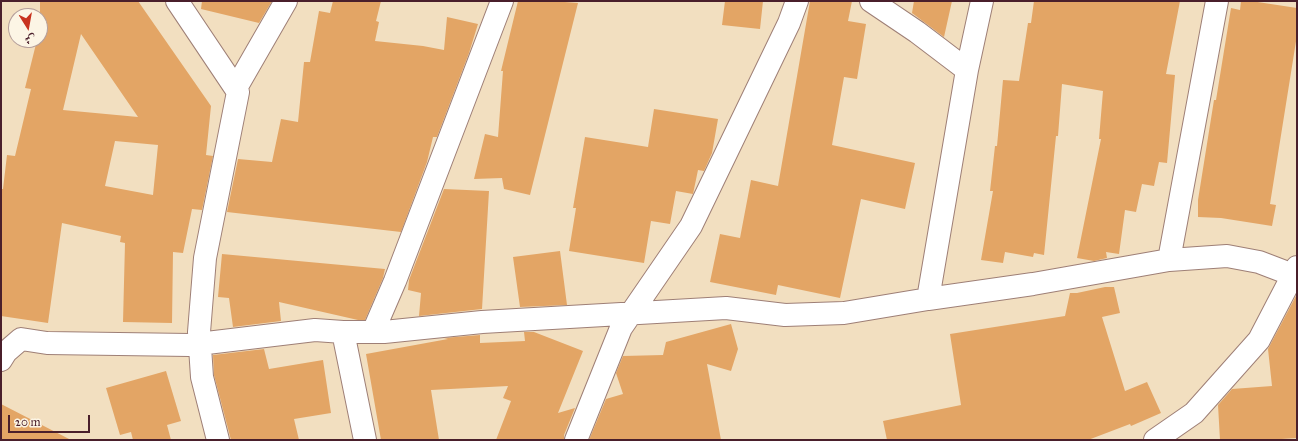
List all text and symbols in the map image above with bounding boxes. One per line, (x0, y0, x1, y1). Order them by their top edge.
north arrow (8, 8, 48, 48)
text: ش (24, 32, 37, 47)
scale bar (10, 407, 92, 433)
text: 20 m (15, 415, 41, 429)

